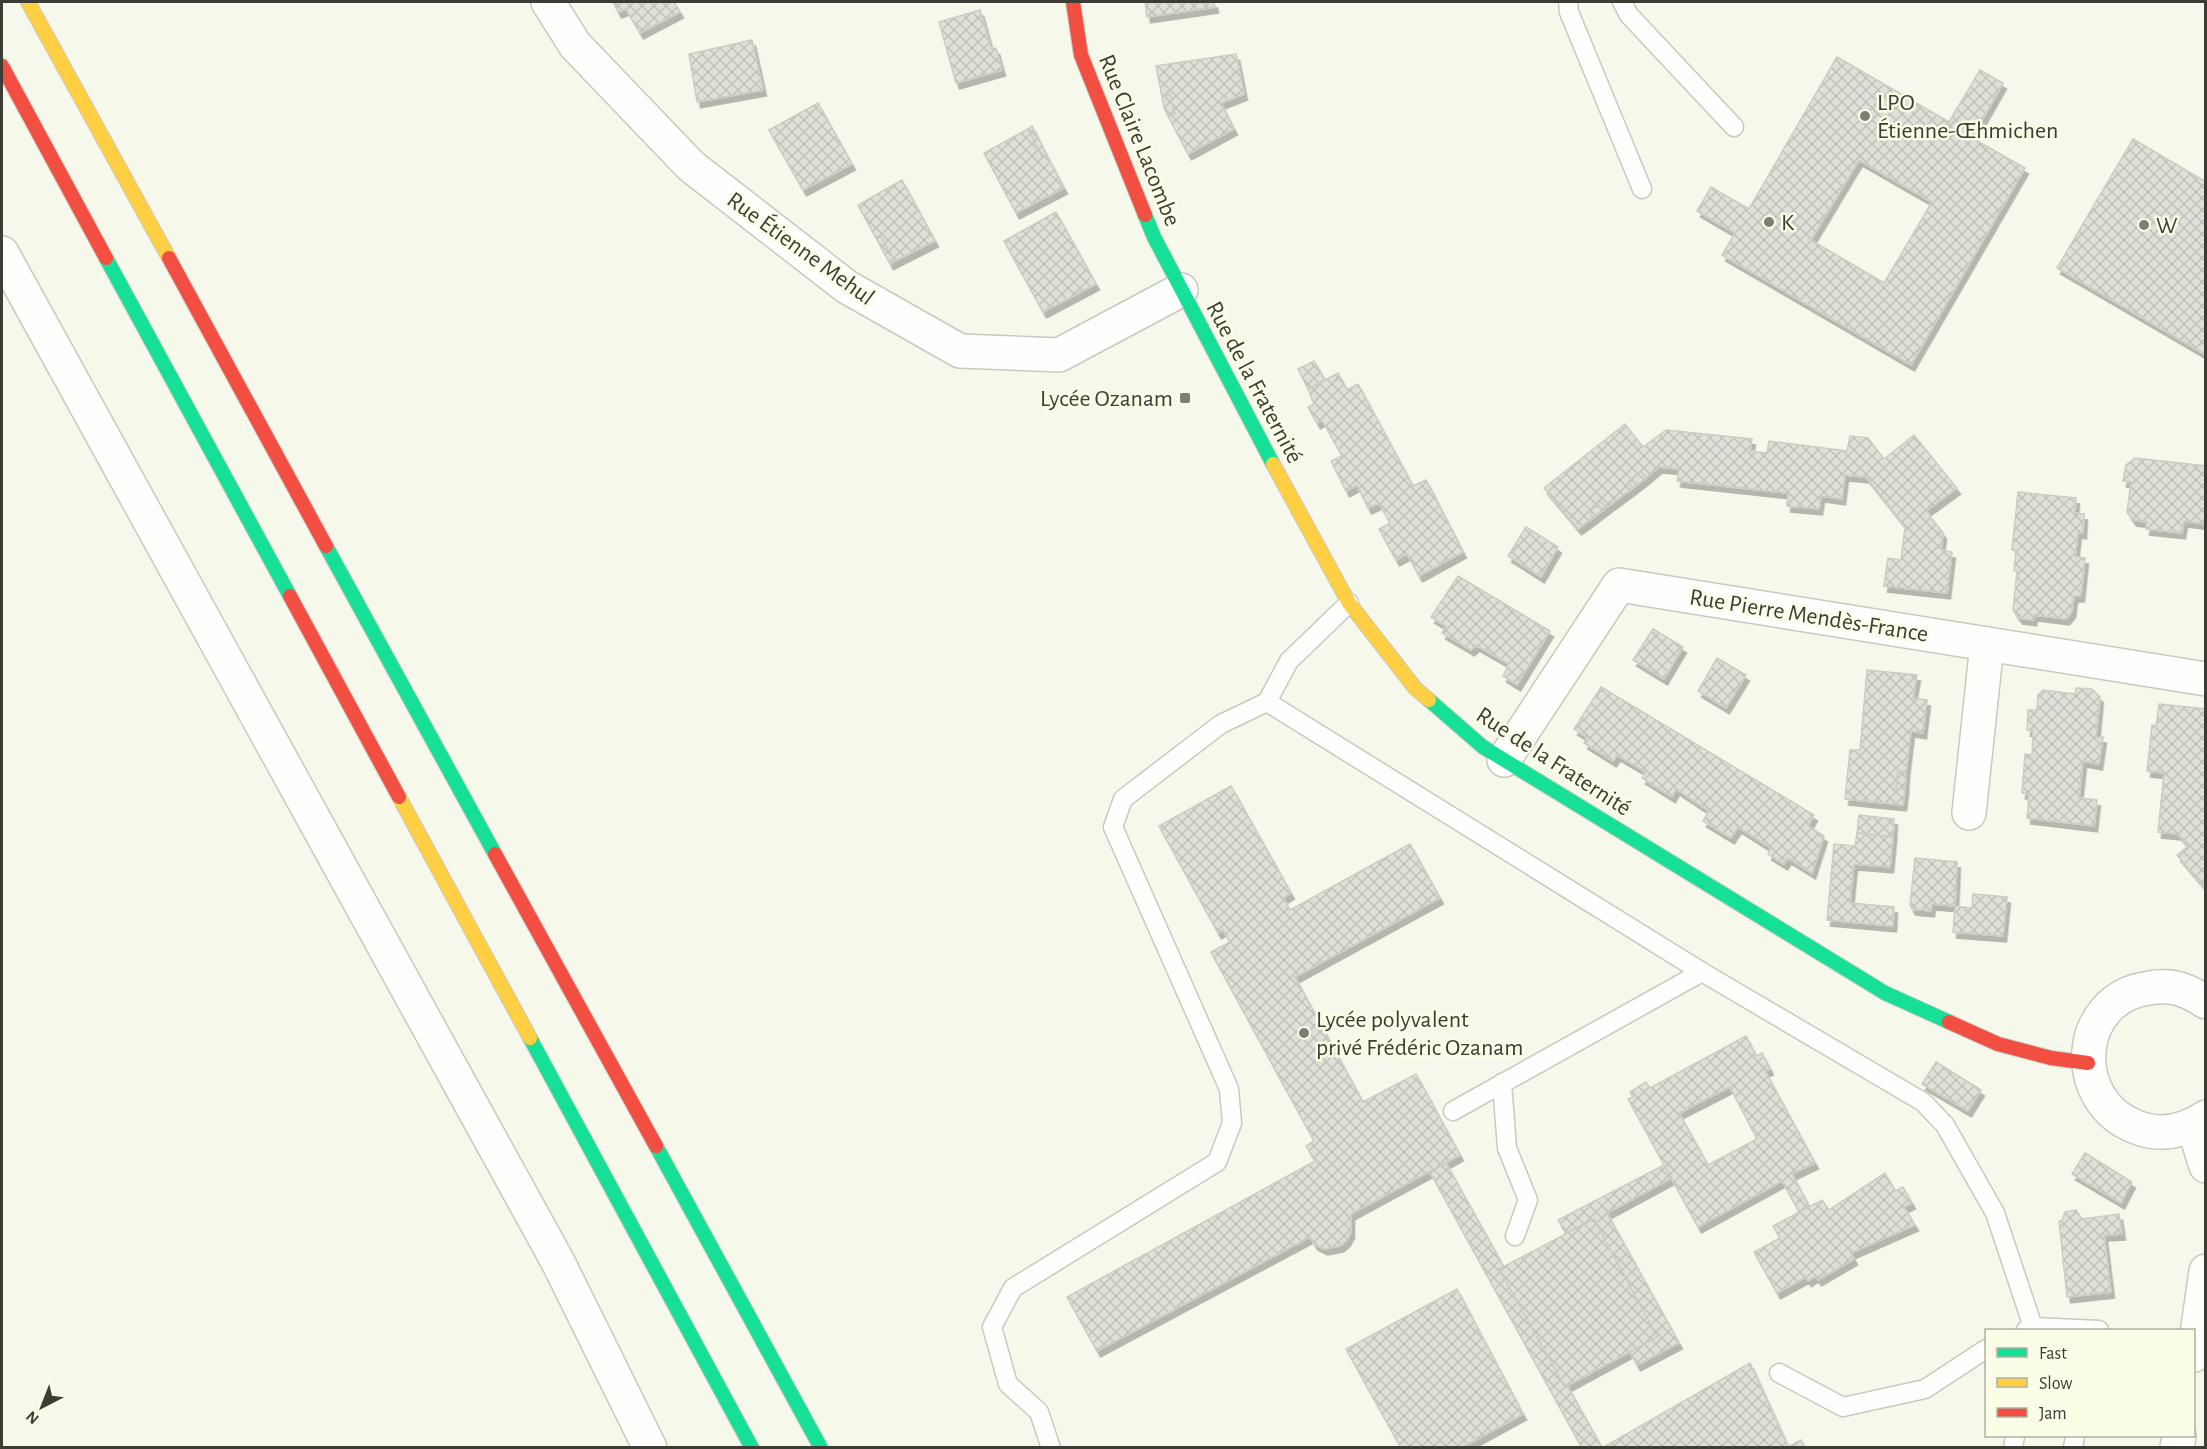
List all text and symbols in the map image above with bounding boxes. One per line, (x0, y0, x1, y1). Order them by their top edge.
street label: Rue Claire Lacombe (1094, 51, 1184, 230)
place label: LPO Étienne-Œhmichen (1877, 91, 2058, 143)
marker: LPO Étienne-Œhmichen (1858, 109, 1872, 123)
street label: Rue Étienne Mehul (722, 186, 880, 310)
place label: K (1781, 211, 1795, 235)
place label: W (2156, 214, 2178, 238)
marker: K (1762, 215, 1776, 229)
marker: W (2137, 218, 2151, 232)
street label: Rue de la Fraternité (1201, 298, 1307, 467)
place label: Lycée Ozanam (1040, 387, 1173, 411)
marker: Lycée Ozanam (1178, 391, 1192, 405)
street label: Rue Pierre Mendès-France (1688, 585, 1930, 647)
street label: Rue de la Fraternité (1472, 703, 1635, 821)
place label: Lycée polyvalent privé Frédéric Ozanam (1316, 1008, 1523, 1060)
marker: Lycée polyvalent privé Frédéric Ozanam (1297, 1026, 1311, 1040)
legend (1985, 1329, 2195, 1437)
text: Fast (2039, 1345, 2067, 1363)
text: Slow (2039, 1375, 2072, 1393)
north arrow (12, 1377, 72, 1437)
text: Jam (2039, 1405, 2067, 1423)
text: N (23, 1408, 42, 1427)

